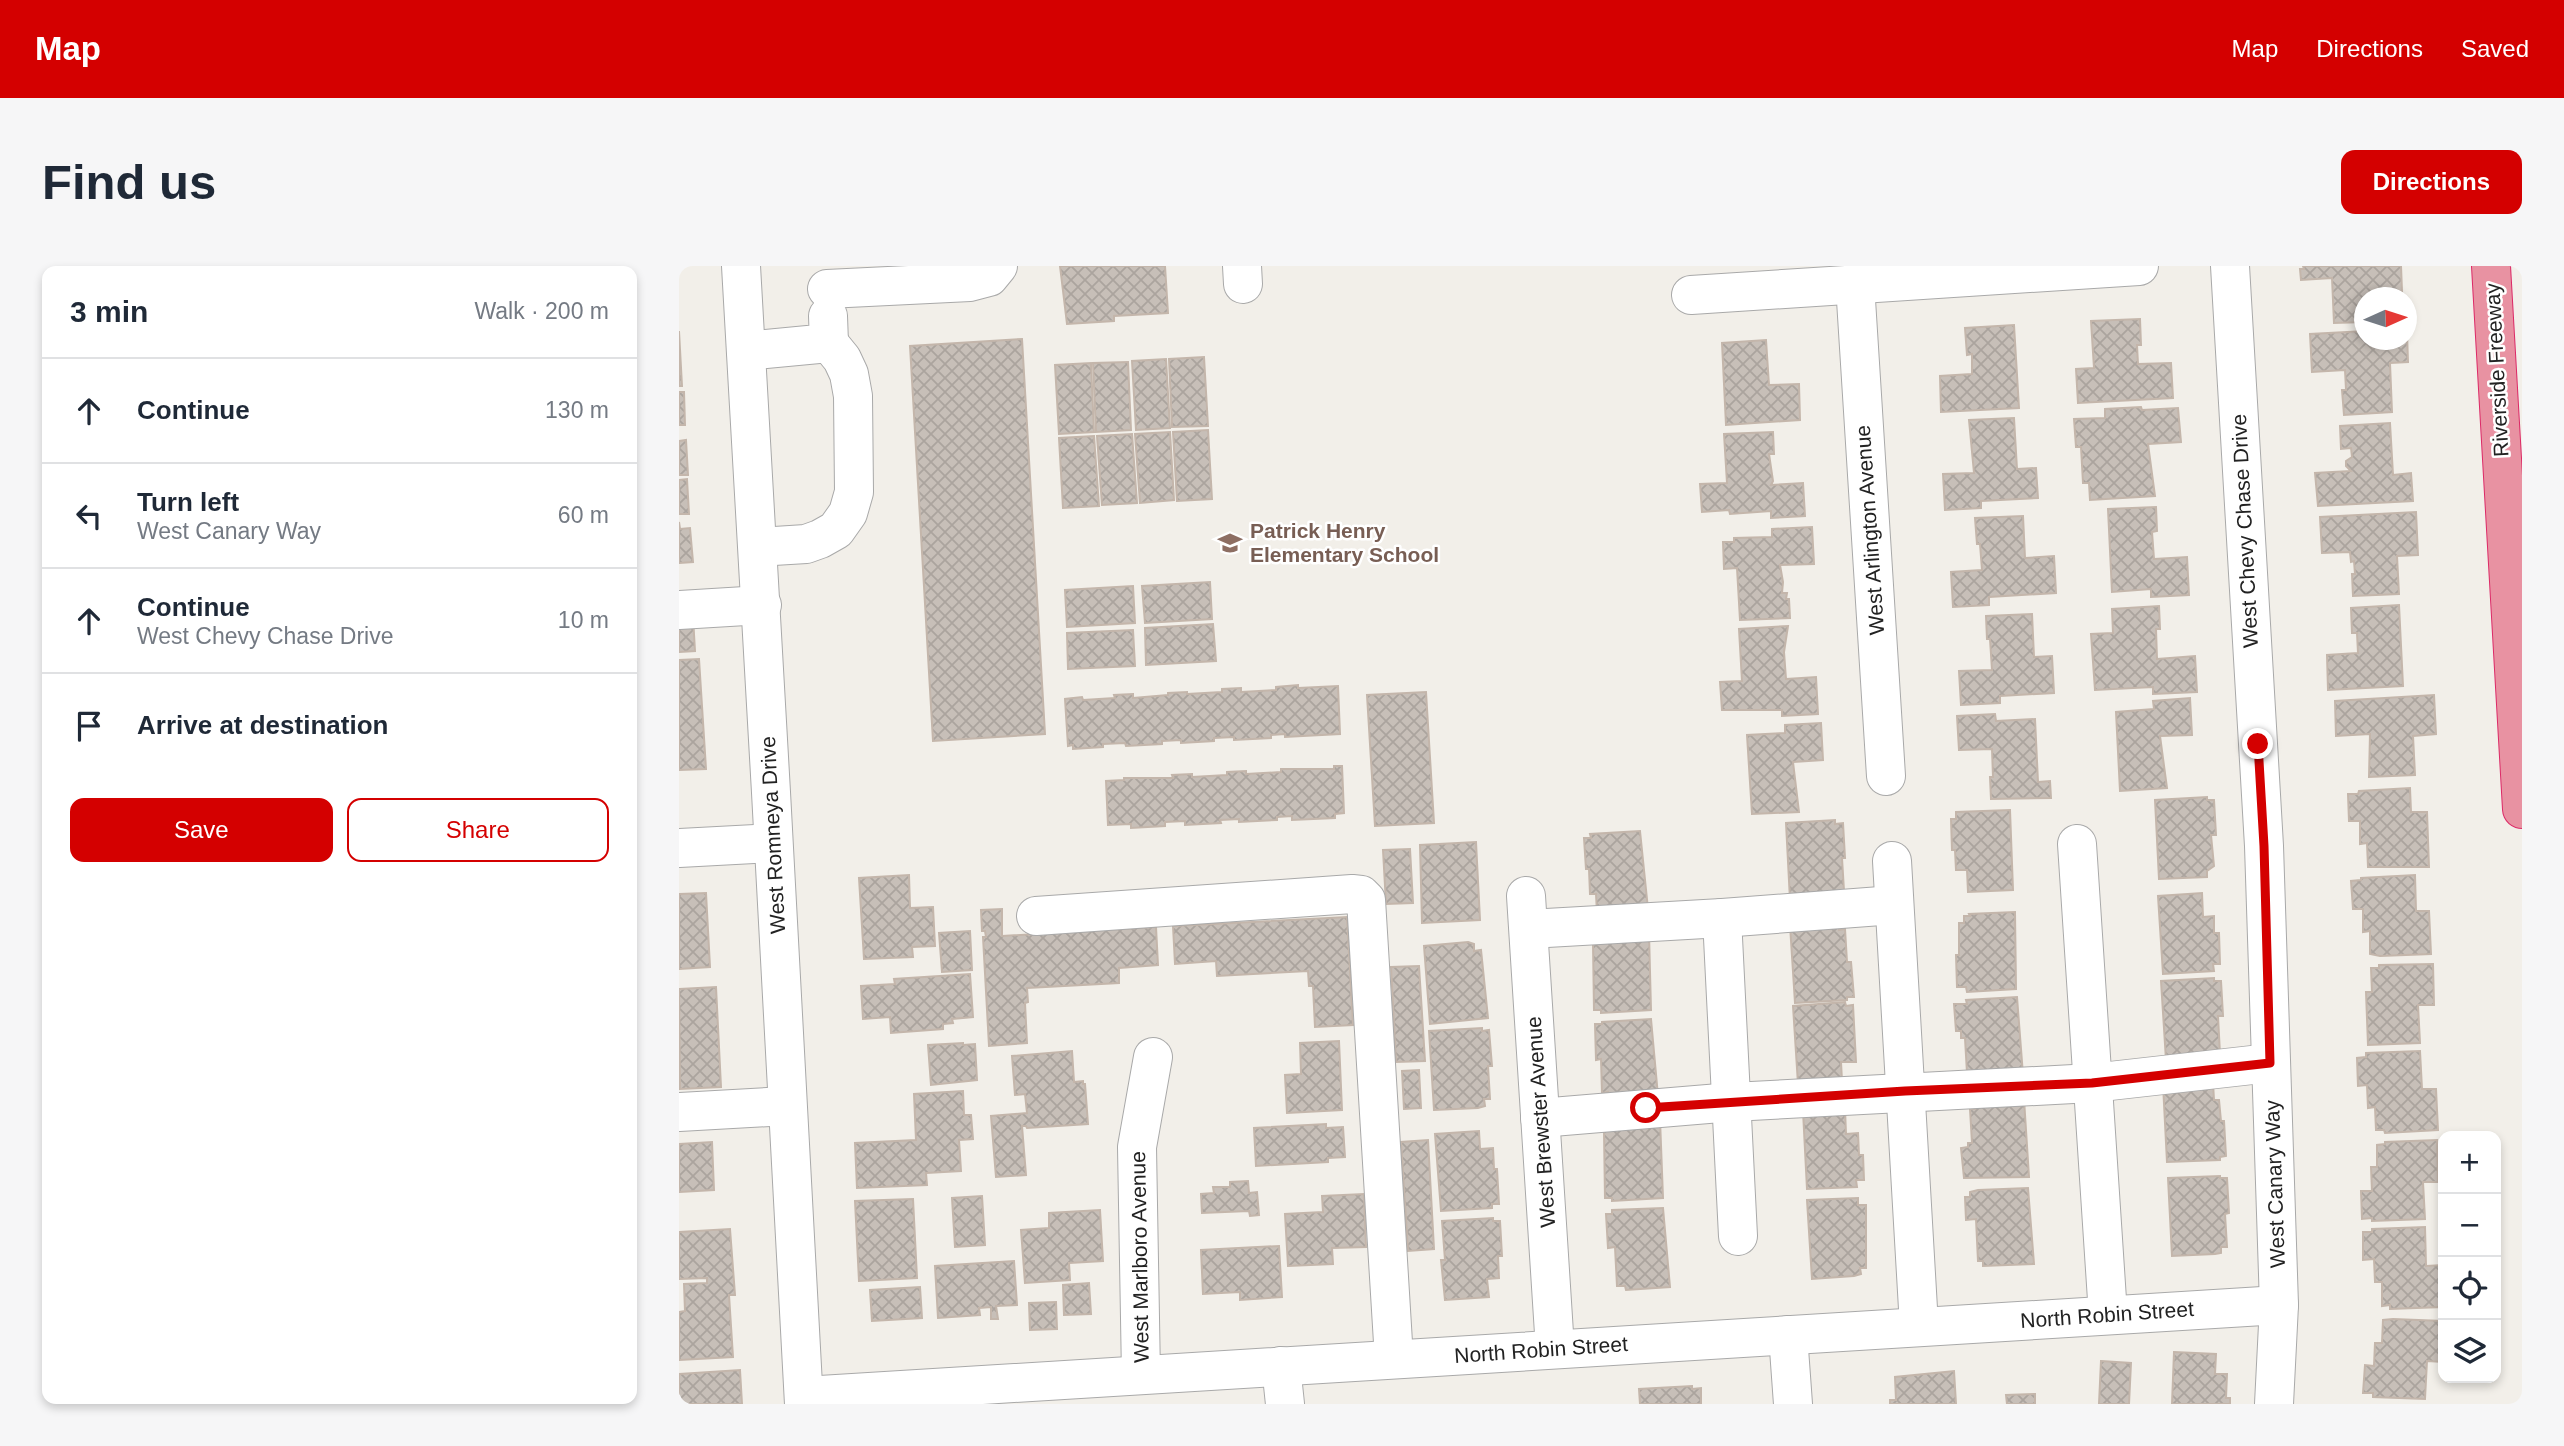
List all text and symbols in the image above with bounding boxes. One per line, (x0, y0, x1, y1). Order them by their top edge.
text: Map (35, 30, 101, 67)
text: Map (2232, 35, 2278, 62)
text: Directions (2316, 35, 2423, 62)
text: Saved (2461, 35, 2529, 62)
button: Directions (2341, 150, 2522, 214)
text: Find us (42, 155, 216, 209)
street label: Riverside Freeway (2480, 282, 2513, 457)
north arrow (2354, 287, 2417, 350)
text: 3 min (70, 295, 148, 328)
text: Walk · 200 m (474, 298, 609, 324)
icon: ahead (70, 392, 108, 430)
text: Continue (137, 395, 250, 425)
text: 130 m (545, 397, 609, 423)
street label: West Chevy Chase Drive (2227, 413, 2262, 649)
street label: West Arlington Avenue (1851, 424, 1888, 636)
text: Turn left (137, 487, 239, 517)
icon: left (70, 497, 108, 535)
text: 60 m (558, 502, 609, 528)
text: West Canary Way (137, 518, 321, 544)
place label: Patrick Henry Elementary School (1250, 519, 1439, 566)
school or university icon: Patrick Henry Elementary School (1216, 529, 1244, 557)
text: Continue (137, 592, 250, 622)
icon: ahead (70, 602, 108, 640)
text: 10 m (558, 607, 609, 633)
text: West Chevy Chase Drive (137, 623, 394, 649)
icon: arrive (70, 707, 108, 745)
text: Arrive at destination (137, 710, 388, 740)
route end (2242, 728, 2273, 759)
street label: West Romneya Drive (756, 736, 789, 935)
button: Save (70, 798, 333, 862)
button: Share (347, 798, 609, 862)
street label: West Brewster Avenue (1522, 1016, 1559, 1228)
route start (1630, 1092, 1661, 1123)
street label: West Canary Way (2260, 1099, 2289, 1268)
map controls (2438, 1131, 2501, 1383)
button: + (2438, 1131, 2501, 1194)
street label: West Marlboro Avenue (1126, 1151, 1153, 1363)
button: − (2438, 1194, 2501, 1257)
button: locate (2438, 1257, 2501, 1320)
street label: North Robin Street (2019, 1297, 2195, 1332)
button: layers (2438, 1320, 2501, 1383)
street label: North Robin Street (1453, 1332, 1629, 1367)

